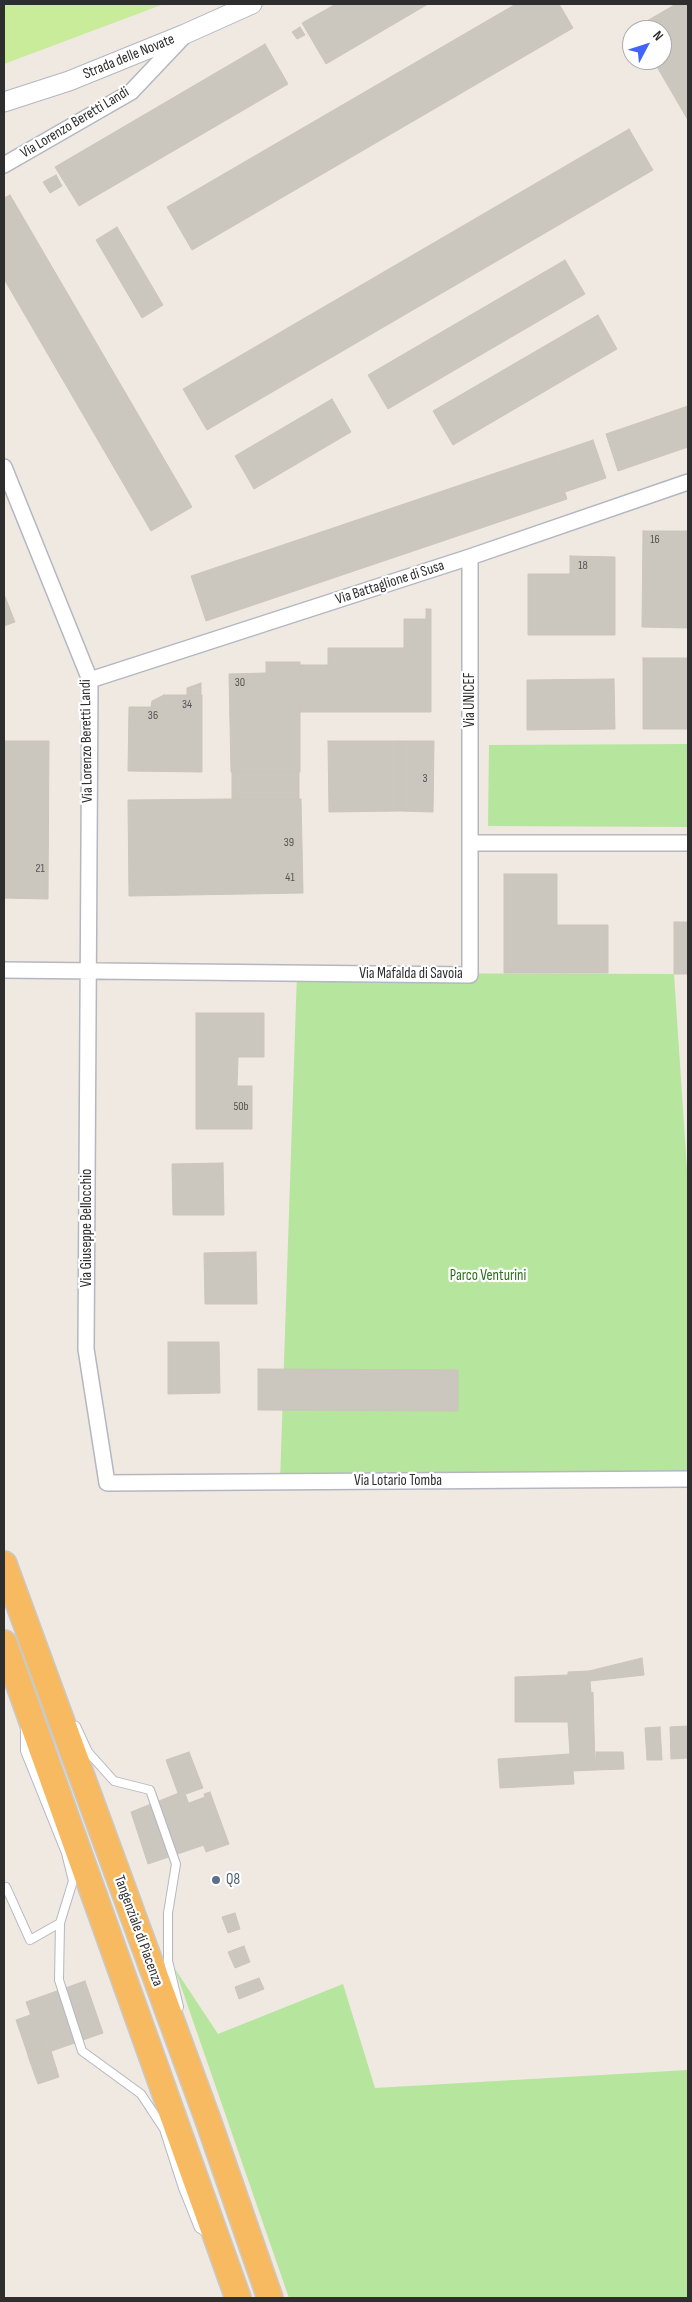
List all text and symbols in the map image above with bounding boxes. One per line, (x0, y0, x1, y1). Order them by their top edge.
north arrow (622, 20, 672, 70)
text: N (649, 27, 667, 44)
street label: Strada delle Novate (81, 30, 177, 84)
street label: Via Lorenzo Beretti Landi (17, 83, 133, 163)
house number: 16 (650, 533, 660, 547)
street label: Via Battaglione di Susa (333, 557, 447, 609)
house number: 18 (578, 559, 588, 573)
street label: Via UNICEF (461, 672, 479, 728)
house number: 30 (235, 676, 245, 690)
street label: Via Lorenzo Beretti Landi (77, 679, 97, 803)
house number: 34 (182, 698, 192, 712)
house number: 36 (148, 709, 158, 723)
house number: 3 (422, 772, 428, 786)
house number: 39 (284, 836, 294, 850)
house number: 21 (35, 862, 45, 876)
house number: 41 (285, 871, 295, 885)
street label: Via Mafalda di Savoia (359, 965, 463, 983)
house number: 50b (233, 1100, 249, 1114)
street label: Via Giuseppe Bellocchio (78, 1169, 96, 1287)
park label: Parco Venturini (450, 1267, 526, 1285)
street label: Via Lotario Tomba (354, 1472, 442, 1490)
place label: Q8 (226, 1871, 240, 1889)
street label: Tangenziale di Piacenza (110, 1873, 166, 1989)
marker: Q8 (210, 1874, 222, 1886)

